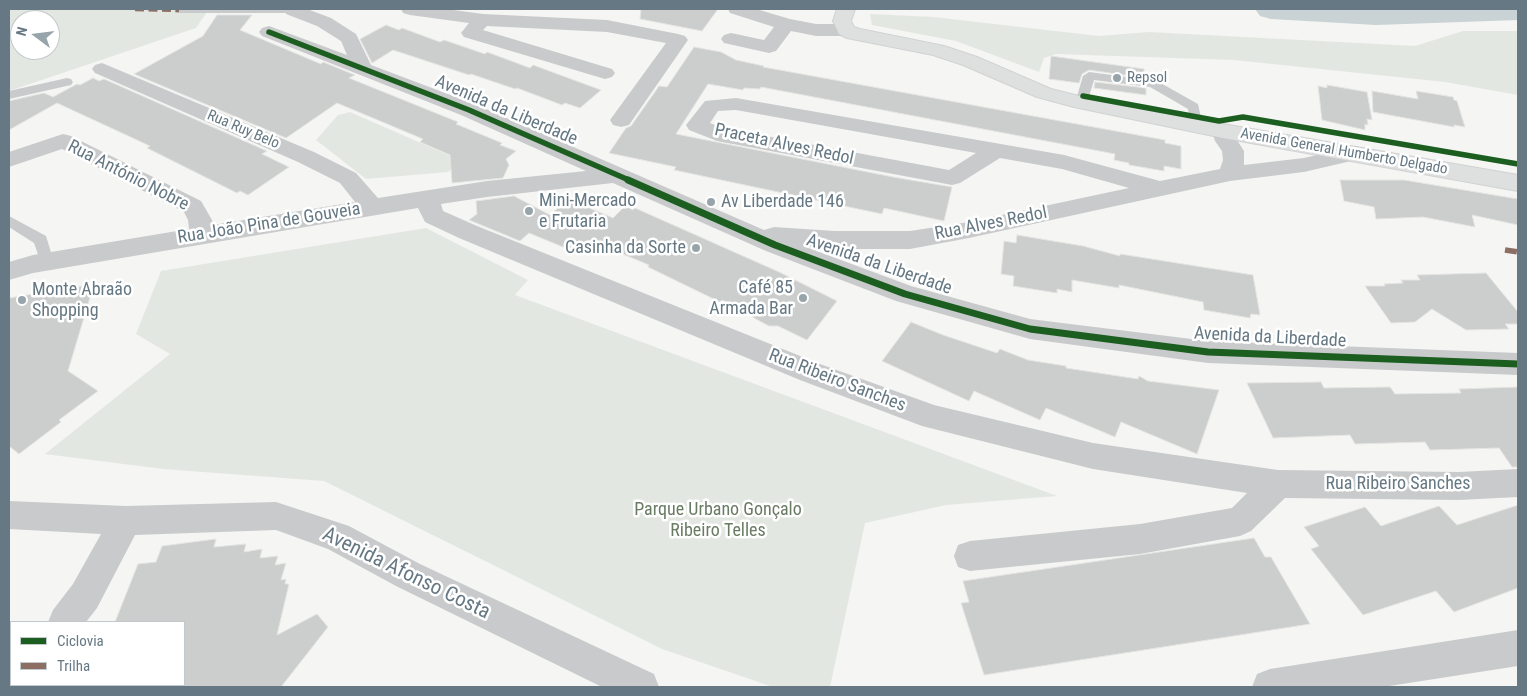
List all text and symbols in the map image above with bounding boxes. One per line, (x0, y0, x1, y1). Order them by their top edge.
north arrow (10, 10, 60, 60)
text: N (13, 25, 30, 38)
place label: Repsol (1127, 69, 1167, 87)
street label: Avenida da Liberdade (432, 71, 580, 151)
marker: Repsol (1111, 72, 1123, 84)
street label: Rua Ruy Belo (204, 107, 282, 153)
street label: Praceta Alves Redol (713, 120, 855, 170)
street label: Avenida General Humberto Delgado (1239, 125, 1449, 179)
street label: Rua António Nobre (64, 136, 192, 216)
place label: Mini-Mercado e Frutaria (539, 190, 636, 232)
place label: Av Liberdade 146 (721, 191, 844, 213)
marker: Av Liberdade 146 (705, 196, 717, 208)
street label: Rua João Pina de Gouveia (176, 199, 362, 249)
street label: Rua Alves Redol (933, 203, 1049, 245)
marker: Mini-Mercado e Frutaria (523, 205, 535, 217)
street label: Avenida da Liberdade (803, 230, 955, 300)
place label: Casinha da Sorte (565, 237, 686, 259)
marker: Casinha da Sorte (690, 242, 702, 254)
place label: Café 85 Armada Bar (709, 277, 793, 320)
place label: Monte Abraão Shopping (32, 279, 132, 322)
marker: Café 85 Armada Bar (797, 292, 809, 304)
marker: Monte Abraão Shopping (16, 294, 28, 306)
street label: Avenida da Liberdade (1193, 323, 1347, 353)
street label: Rua Ribeiro Sanches (765, 345, 909, 417)
street label: Rua Ribeiro Sanches (1326, 473, 1470, 495)
park label: Parque Urbano Gonçalo Ribeiro Telles (634, 499, 802, 542)
street label: Avenida Afonso Costa (318, 523, 494, 625)
legend (10, 621, 185, 686)
text: Ciclovia (57, 632, 104, 650)
text: Trilha (57, 657, 90, 675)

